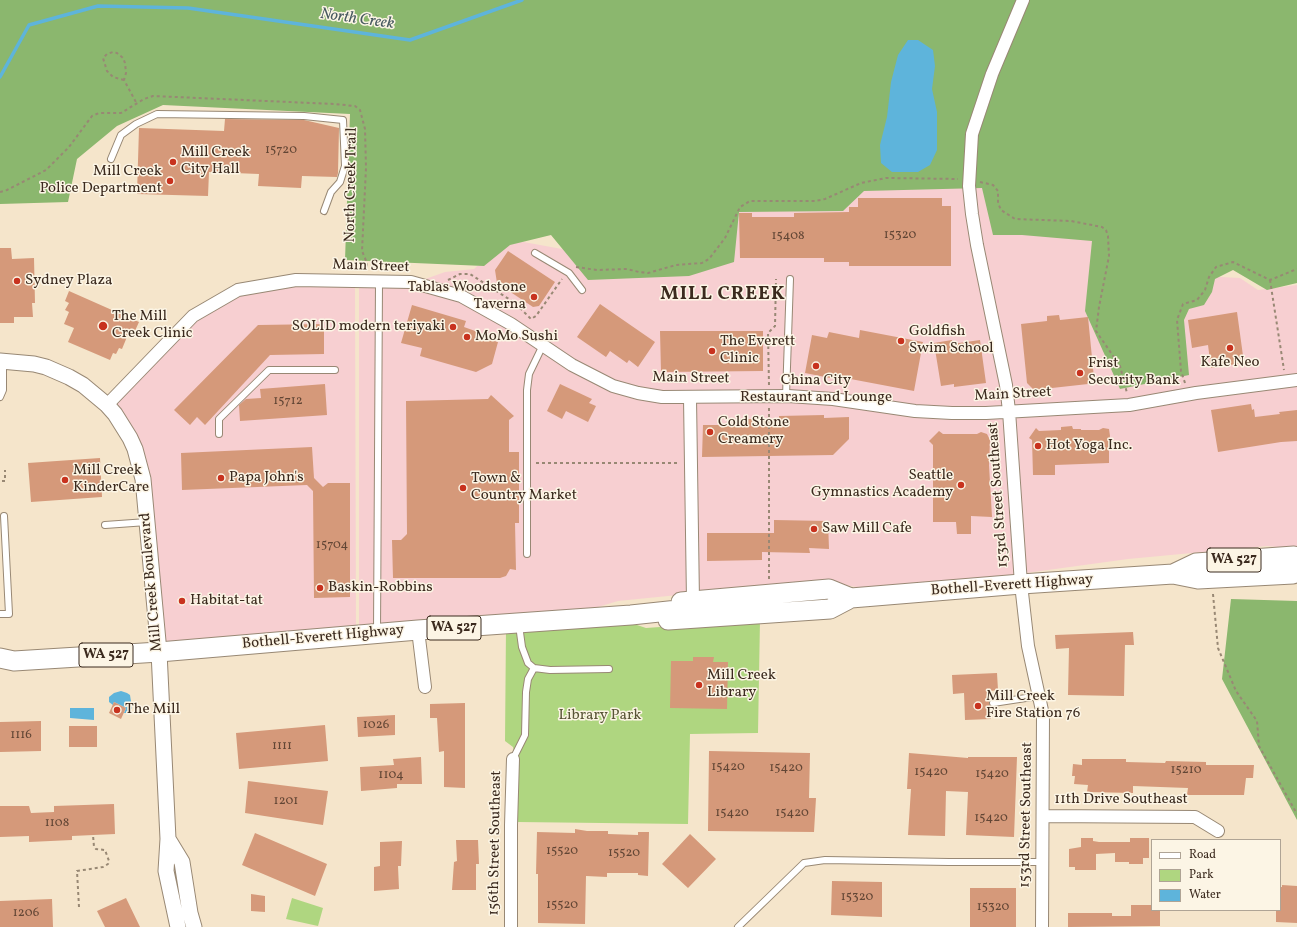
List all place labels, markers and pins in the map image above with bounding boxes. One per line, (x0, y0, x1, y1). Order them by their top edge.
place label: Mill Creek City Hall (181, 144, 250, 179)
marker: Mill Creek City Hall (168, 157, 178, 167)
place label: Mill Creek Police Department (40, 163, 162, 198)
marker: Mill Creek Police Department (165, 176, 175, 186)
place label: Sydney Plaza (25, 272, 112, 290)
marker: Sydney Plaza (12, 276, 22, 286)
place label: Tablas Woodstone Taverna (407, 279, 526, 314)
marker: Tablas Woodstone Taverna (529, 292, 539, 302)
place label: The Mill Creek Clinic (112, 308, 192, 343)
place label: SOLID modern teriyaki (292, 318, 445, 336)
marker: The Mill Creek Clinic (97, 320, 109, 332)
marker: SOLID modern teriyaki (448, 322, 458, 332)
place label: Goldfish Swim School (909, 323, 994, 358)
place label: MoMo Sushi (475, 328, 558, 346)
marker: MoMo Sushi (462, 332, 472, 342)
place label: The Everett Clinic (720, 333, 795, 368)
marker: Goldfish Swim School (896, 336, 906, 346)
marker: Kafe Neo (1225, 343, 1235, 353)
marker: The Everett Clinic (707, 346, 717, 356)
place label: Kafe Neo (1200, 354, 1260, 372)
place label: Frist Security Bank (1088, 355, 1180, 390)
marker: China City Restaurant and Lounge (811, 361, 821, 371)
marker: Frist Security Bank (1075, 368, 1085, 378)
place label: China City Restaurant and Lounge (740, 372, 892, 407)
place label: Cold Stone Creamery (718, 414, 789, 449)
marker: Cold Stone Creamery (705, 427, 715, 437)
place label: Hot Yoga Inc. (1046, 437, 1132, 455)
marker: Hot Yoga Inc. (1033, 441, 1043, 451)
place label: Mill Creek KinderCare (73, 462, 149, 497)
place label: Seattle Gymnastics Academy (811, 467, 953, 502)
place label: Papa John's (229, 469, 304, 487)
place label: Town & Country Market (471, 470, 577, 505)
marker: Papa John's (216, 473, 226, 483)
marker: Mill Creek KinderCare (60, 475, 70, 485)
marker: Seattle Gymnastics Academy (956, 480, 966, 490)
marker: Town & Country Market (458, 483, 468, 493)
place label: Saw Mill Cafe (822, 520, 912, 538)
marker: Saw Mill Cafe (809, 524, 819, 534)
place label: Baskin-Robbins (328, 579, 433, 597)
marker: Baskin-Robbins (315, 583, 325, 593)
place label: Habitat-tat (190, 592, 263, 610)
marker: Habitat-tat (177, 596, 187, 606)
place label: Mill Creek Library (707, 667, 776, 702)
marker: Mill Creek Library (694, 680, 704, 690)
place label: Mill Creek Fire Station 76 (986, 688, 1080, 723)
place label: The Mill (125, 701, 180, 719)
marker: Mill Creek Fire Station 76 (973, 701, 983, 711)
marker: The Mill (112, 705, 122, 715)

